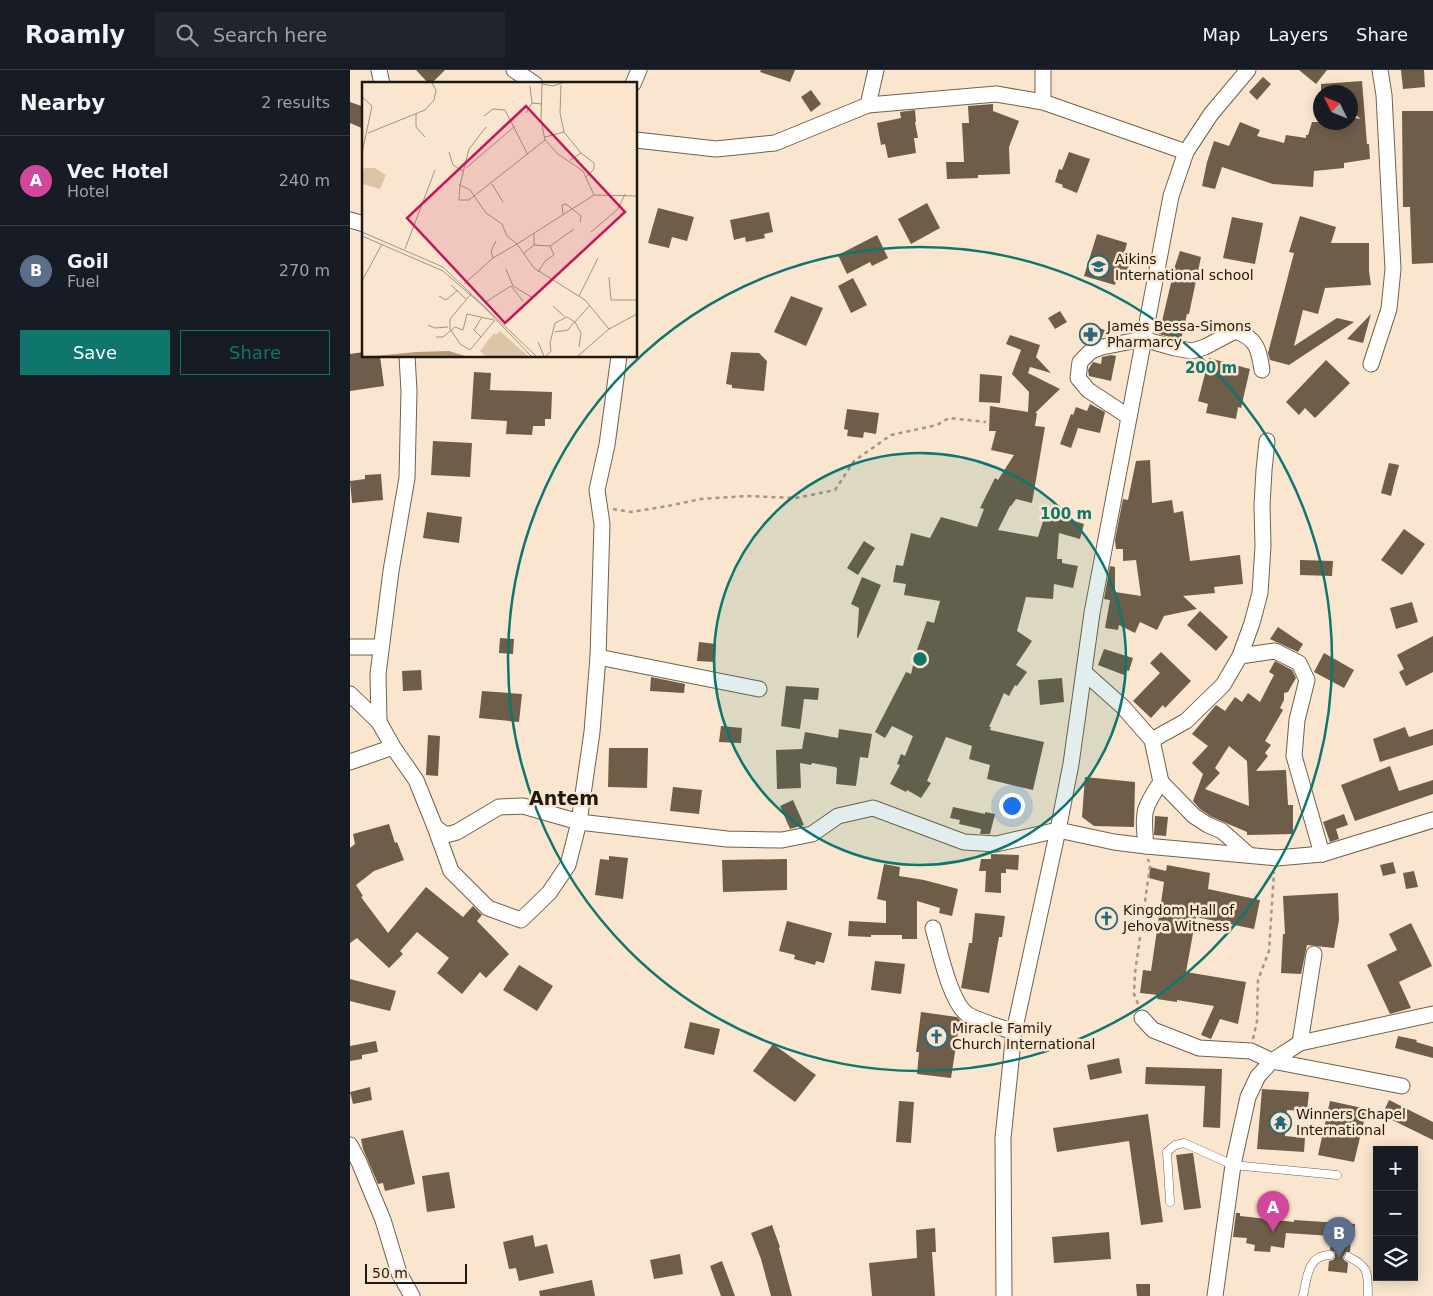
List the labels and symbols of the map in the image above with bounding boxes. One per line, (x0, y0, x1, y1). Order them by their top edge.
inset map (362, 82, 638, 358)
north arrow (1313, 85, 1358, 130)
place label: Aikins International school (1115, 251, 1254, 283)
school or university icon: Aikins International school (1087, 255, 1111, 279)
place label: James Bessa-Simons Pharmarcy (1106, 318, 1251, 350)
pharmacy icon: James Bessa-Simons Pharmarcy (1079, 322, 1103, 346)
text: 200 m (1185, 359, 1237, 377)
text: 100 m (1040, 505, 1092, 523)
centre of rings (911, 650, 929, 668)
district label: Antem (529, 787, 599, 809)
your location (999, 793, 1025, 819)
place label: Kingdom Hall of Jehova Witness (1122, 902, 1235, 934)
church icon: Kingdom Hall of Jehova Witness (1095, 906, 1119, 930)
place label: Miracle Family Church International (952, 1020, 1095, 1052)
church icon: Miracle Family Church International (924, 1024, 948, 1048)
place label: Winners Chapel International (1296, 1106, 1406, 1138)
temple icon: Winners Chapel International (1268, 1110, 1292, 1134)
pin: A (1257, 1191, 1289, 1232)
pin: B (1323, 1217, 1355, 1258)
scale bar (365, 1261, 468, 1284)

